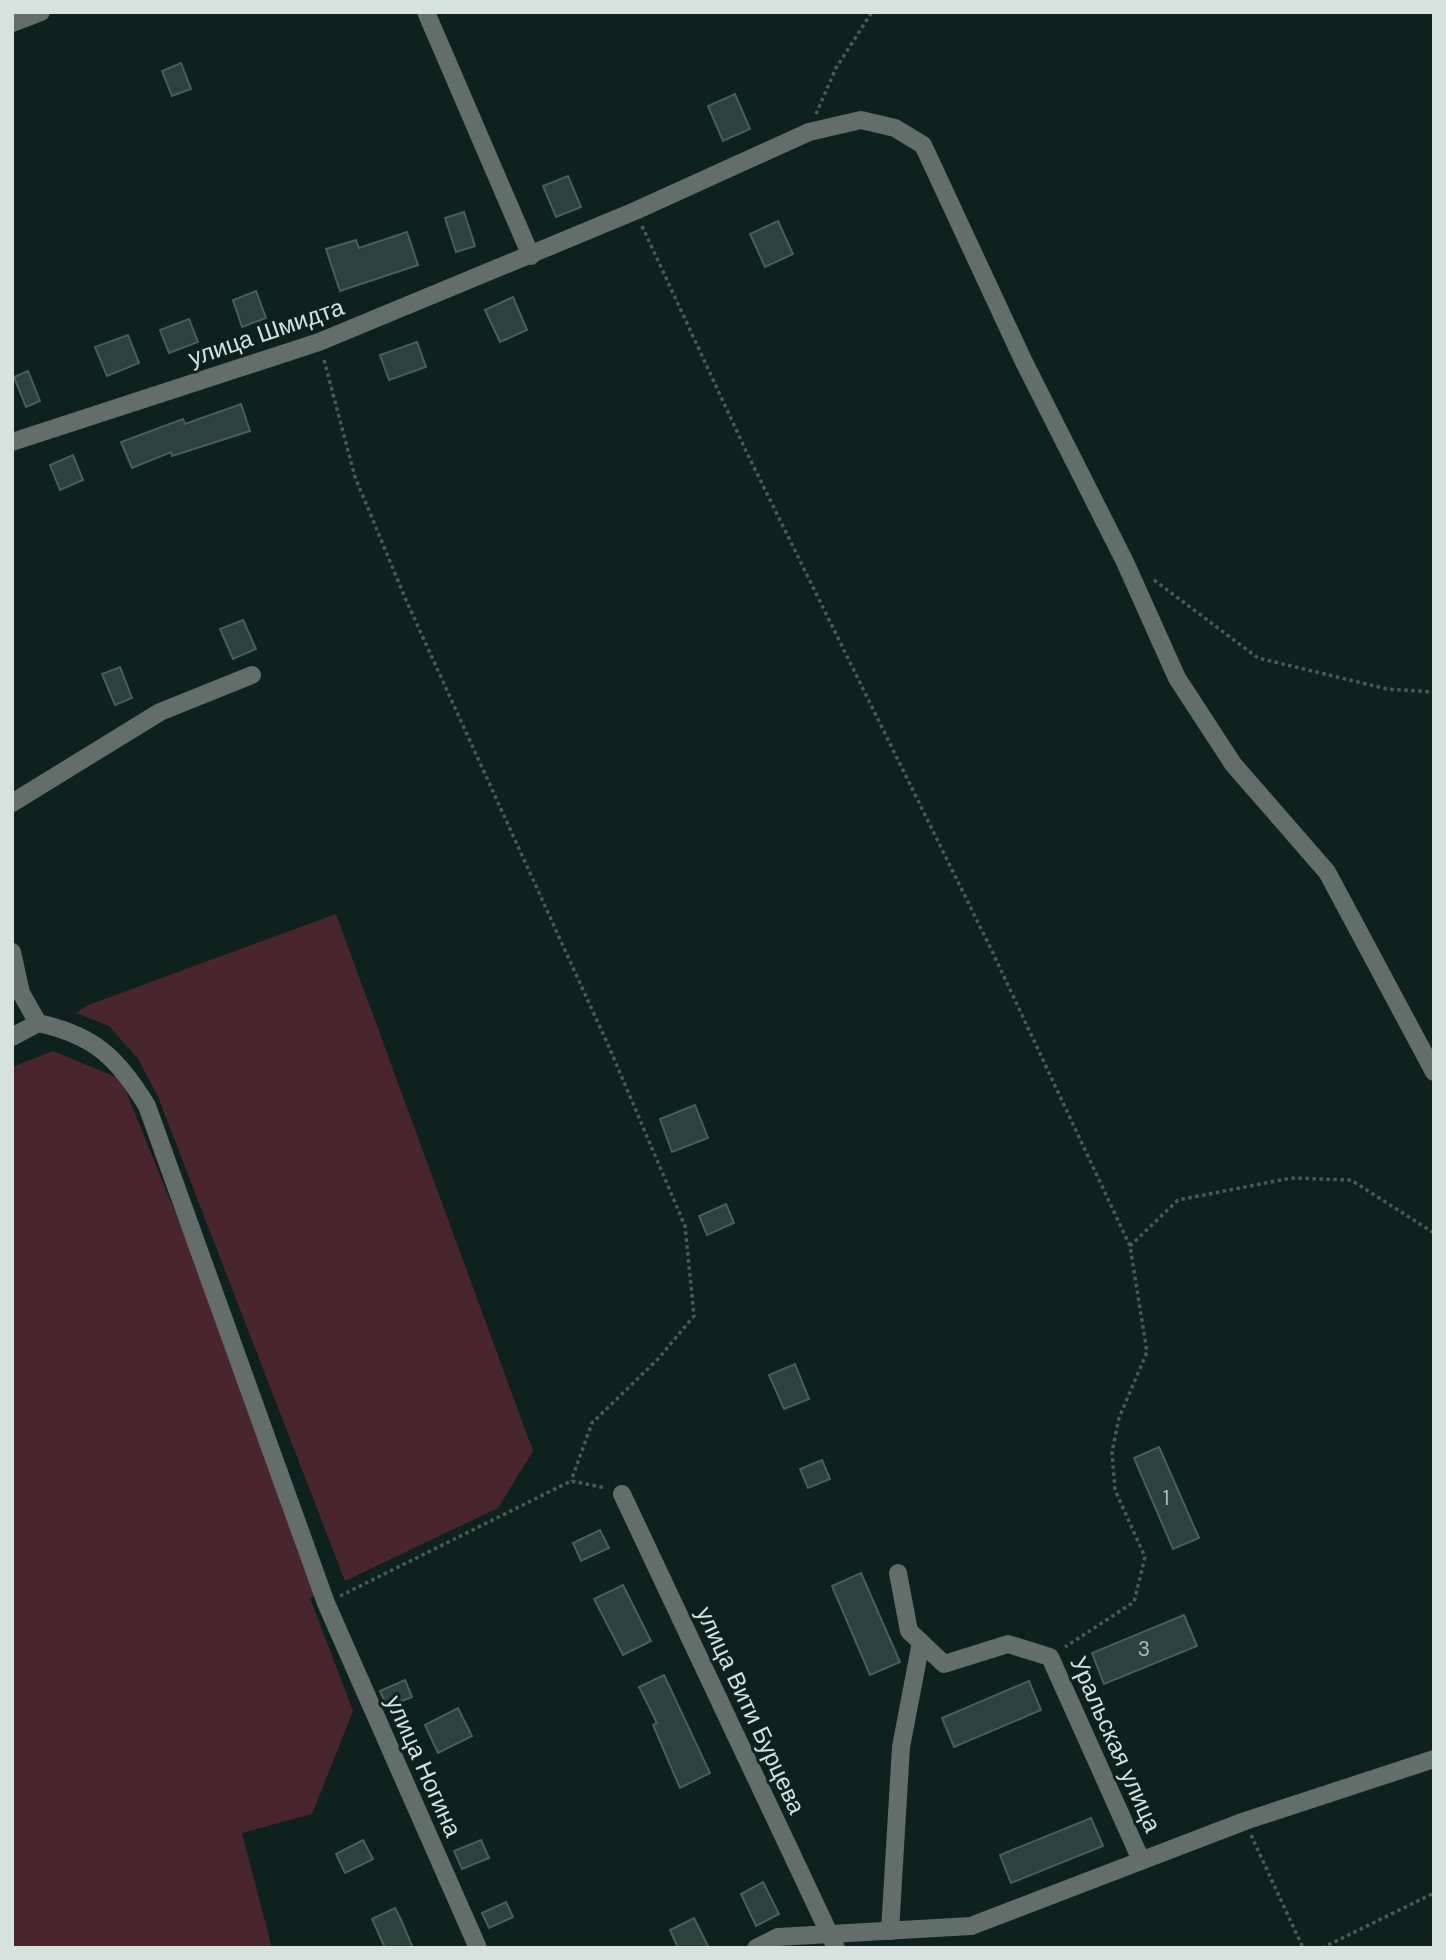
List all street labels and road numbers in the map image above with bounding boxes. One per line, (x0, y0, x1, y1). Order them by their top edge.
street label: улица Шмидта (184, 291, 348, 373)
street label: улица Вити Бурцева (689, 1601, 813, 1819)
street label: Уральская улица (1063, 1651, 1169, 1837)
street label: улица Ногина (379, 1690, 469, 1842)

